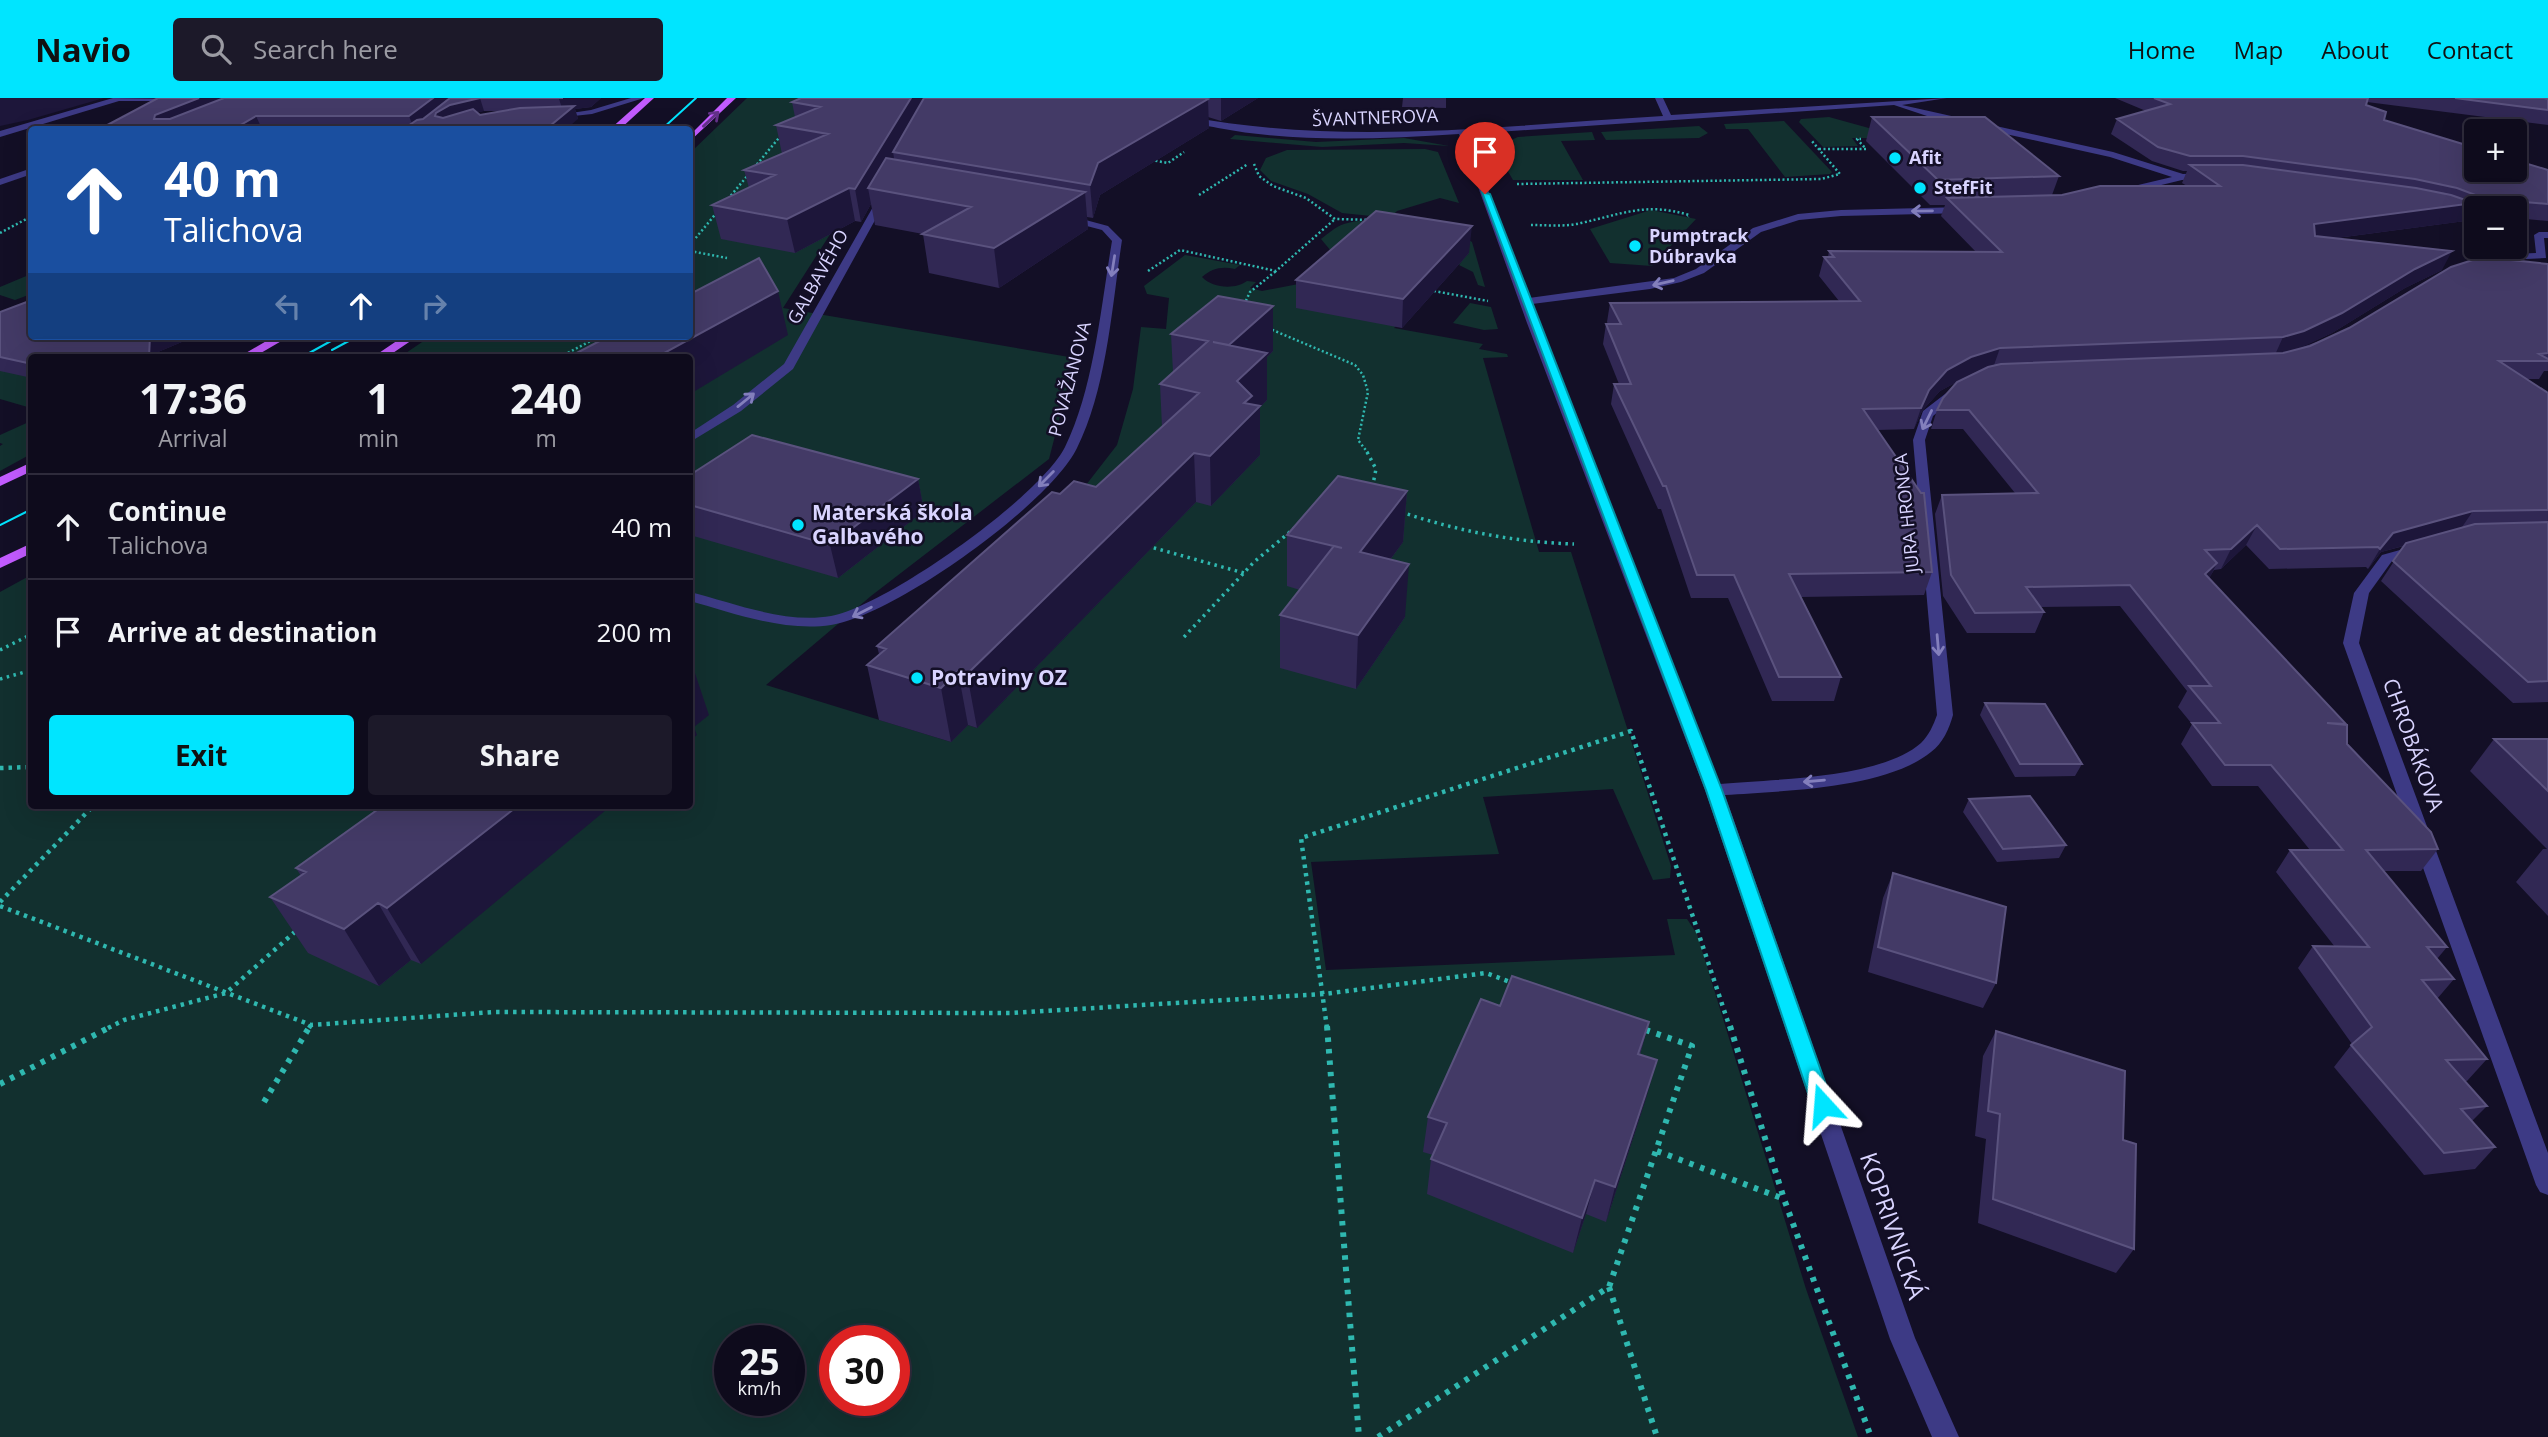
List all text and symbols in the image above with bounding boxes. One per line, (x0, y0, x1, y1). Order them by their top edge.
search box (173, 18, 663, 81)
text: Navio (35, 27, 131, 72)
icon: search (197, 30, 235, 68)
text: Search here (253, 31, 398, 67)
text: Home (2128, 33, 2196, 66)
text: Map (2234, 33, 2283, 66)
text: About (2321, 33, 2389, 66)
text: Contact (2427, 33, 2513, 66)
street label: ŠVANTNEROVA (1311, 103, 1439, 131)
one-way arrow (702, 111, 719, 128)
map controls (2464, 119, 2527, 259)
button: + (2464, 119, 2527, 182)
pin (1455, 122, 1515, 194)
icon: arrive (1466, 133, 1504, 171)
text: 40 m (164, 145, 281, 211)
place label: Afit (1909, 145, 1942, 169)
marker: Afit (1887, 150, 1903, 166)
icon: ahead (49, 154, 140, 245)
place label: StefFit (1934, 175, 1993, 199)
marker: StefFit (1912, 180, 1928, 196)
button: − (2464, 196, 2527, 259)
one-way arrow (1911, 204, 1934, 218)
text: Talichova (164, 208, 304, 251)
place label: Pumptrack Dúbravka (1649, 223, 1749, 268)
street label: GALBAVÉHO (781, 225, 853, 328)
marker: Pumptrack Dúbravka (1627, 238, 1643, 254)
one-way arrow (1106, 254, 1119, 277)
one-way arrow (1652, 277, 1675, 291)
icon: left (269, 287, 307, 325)
icon: ahead (342, 287, 380, 325)
icon: right (415, 287, 453, 325)
street label: POVAŽANOVA (1042, 318, 1096, 439)
text: 17:36 (139, 369, 247, 426)
text: 1 (366, 369, 391, 426)
text: 240 (510, 369, 582, 426)
one-way arrow (737, 393, 755, 408)
one-way arrow (1920, 409, 1933, 430)
text: Arrival (158, 422, 228, 454)
text: min (358, 422, 399, 454)
text: m (535, 422, 557, 454)
street label: JURA HRONCA (1888, 452, 1924, 576)
one-way arrow (1038, 471, 1055, 488)
text: Continue (108, 493, 227, 529)
place label: Materská škola Galbavého (812, 498, 973, 550)
icon: ahead (49, 508, 87, 546)
text: 40 m (611, 509, 672, 545)
marker: Materská škola Galbavého (790, 517, 806, 533)
text: Talichova (108, 529, 208, 561)
one-way arrow (852, 605, 873, 619)
icon: arrive (49, 613, 87, 651)
text: Arrive at destination (108, 614, 377, 650)
text: 200 m (597, 614, 672, 650)
one-way arrow (1932, 633, 1945, 655)
place label: Potraviny OZ (931, 663, 1067, 691)
marker: Potraviny OZ (909, 670, 925, 686)
street label: CHROBÁKOVA (2377, 674, 2451, 816)
button: Exit (49, 715, 354, 795)
button: Share (368, 715, 672, 795)
one-way arrow (1803, 775, 1826, 788)
position arrow (1786, 1068, 1860, 1142)
street label: KOPRIVNICKÁ (1853, 1148, 1934, 1304)
speed limit sign: 30 (819, 1325, 910, 1416)
text: 25 (739, 1338, 780, 1385)
text: km/h (738, 1376, 781, 1400)

